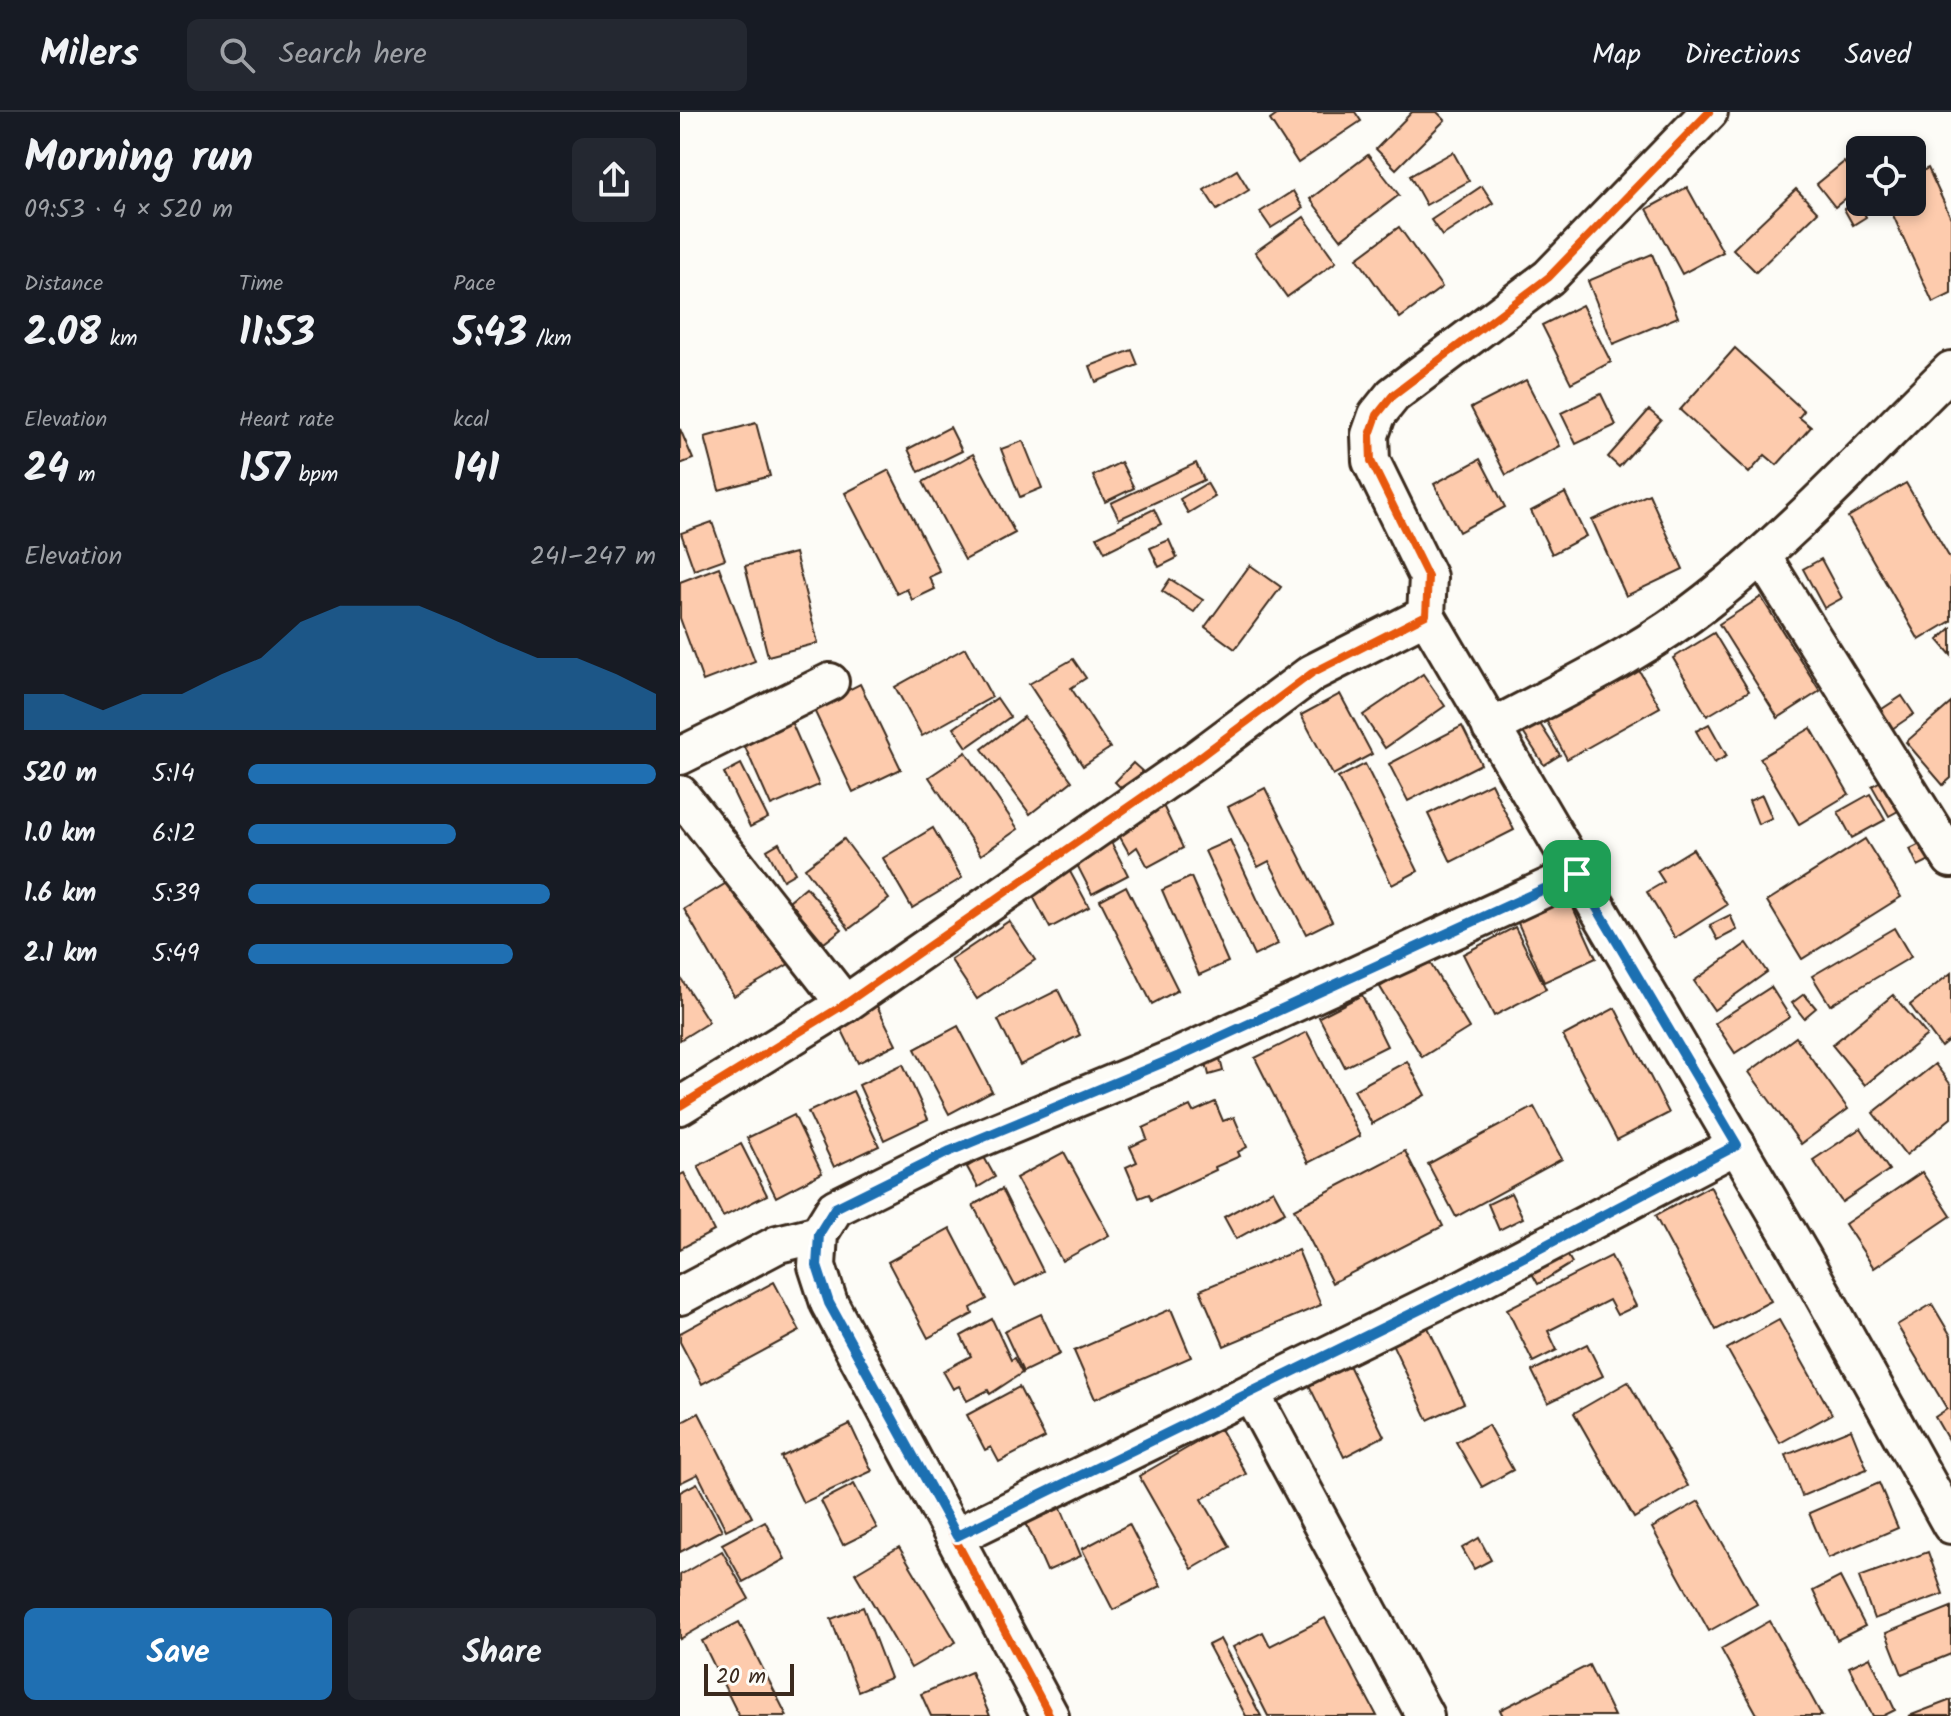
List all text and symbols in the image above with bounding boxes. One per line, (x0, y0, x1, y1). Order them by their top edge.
search box (187, 19, 747, 91)
text: Milers (40, 25, 139, 85)
text: Search here (279, 31, 427, 79)
icon: search (215, 33, 259, 77)
text: Map (1592, 33, 1641, 78)
text: Directions (1685, 33, 1801, 78)
text: Saved (1845, 33, 1911, 78)
text: Morning run (24, 124, 253, 194)
map controls (1846, 136, 1926, 216)
button: locate (1846, 136, 1926, 216)
button: share (572, 138, 656, 222)
text: 09:53 · 4 × 520 m (24, 189, 233, 231)
text: Distance (24, 267, 103, 302)
text: Time (239, 267, 283, 302)
text: Pace (453, 267, 495, 302)
text: 2.08 (24, 302, 101, 366)
text: 11:53 (239, 302, 315, 366)
text: 5:43 (453, 302, 527, 366)
text: km (101, 322, 138, 357)
text: /km (527, 322, 572, 357)
text: Elevation (24, 403, 107, 438)
text: Heart rate (239, 403, 334, 438)
text: kcal (453, 403, 489, 438)
text: 24 (24, 438, 69, 502)
text: 157 (239, 438, 290, 502)
text: 141 (453, 438, 499, 502)
text: m (69, 458, 95, 493)
text: bpm (290, 458, 338, 493)
text: Elevation (24, 536, 122, 578)
text: 241–247 m (530, 536, 656, 578)
text: 520 m (24, 753, 97, 795)
text: 5:14 (152, 753, 195, 795)
text: 1.0 km (24, 813, 95, 855)
text: 6:12 (152, 813, 196, 855)
pin (1543, 840, 1611, 908)
icon: arrive (1555, 852, 1599, 896)
text: 1.6 km (24, 873, 96, 915)
text: 5:39 (152, 873, 200, 915)
text: 2.1 km (24, 933, 97, 975)
text: 5:49 (152, 933, 199, 975)
button: Save (24, 1608, 332, 1700)
button: Share (348, 1608, 656, 1700)
scale bar (704, 1660, 794, 1696)
text: 20 m (716, 1660, 766, 1695)

